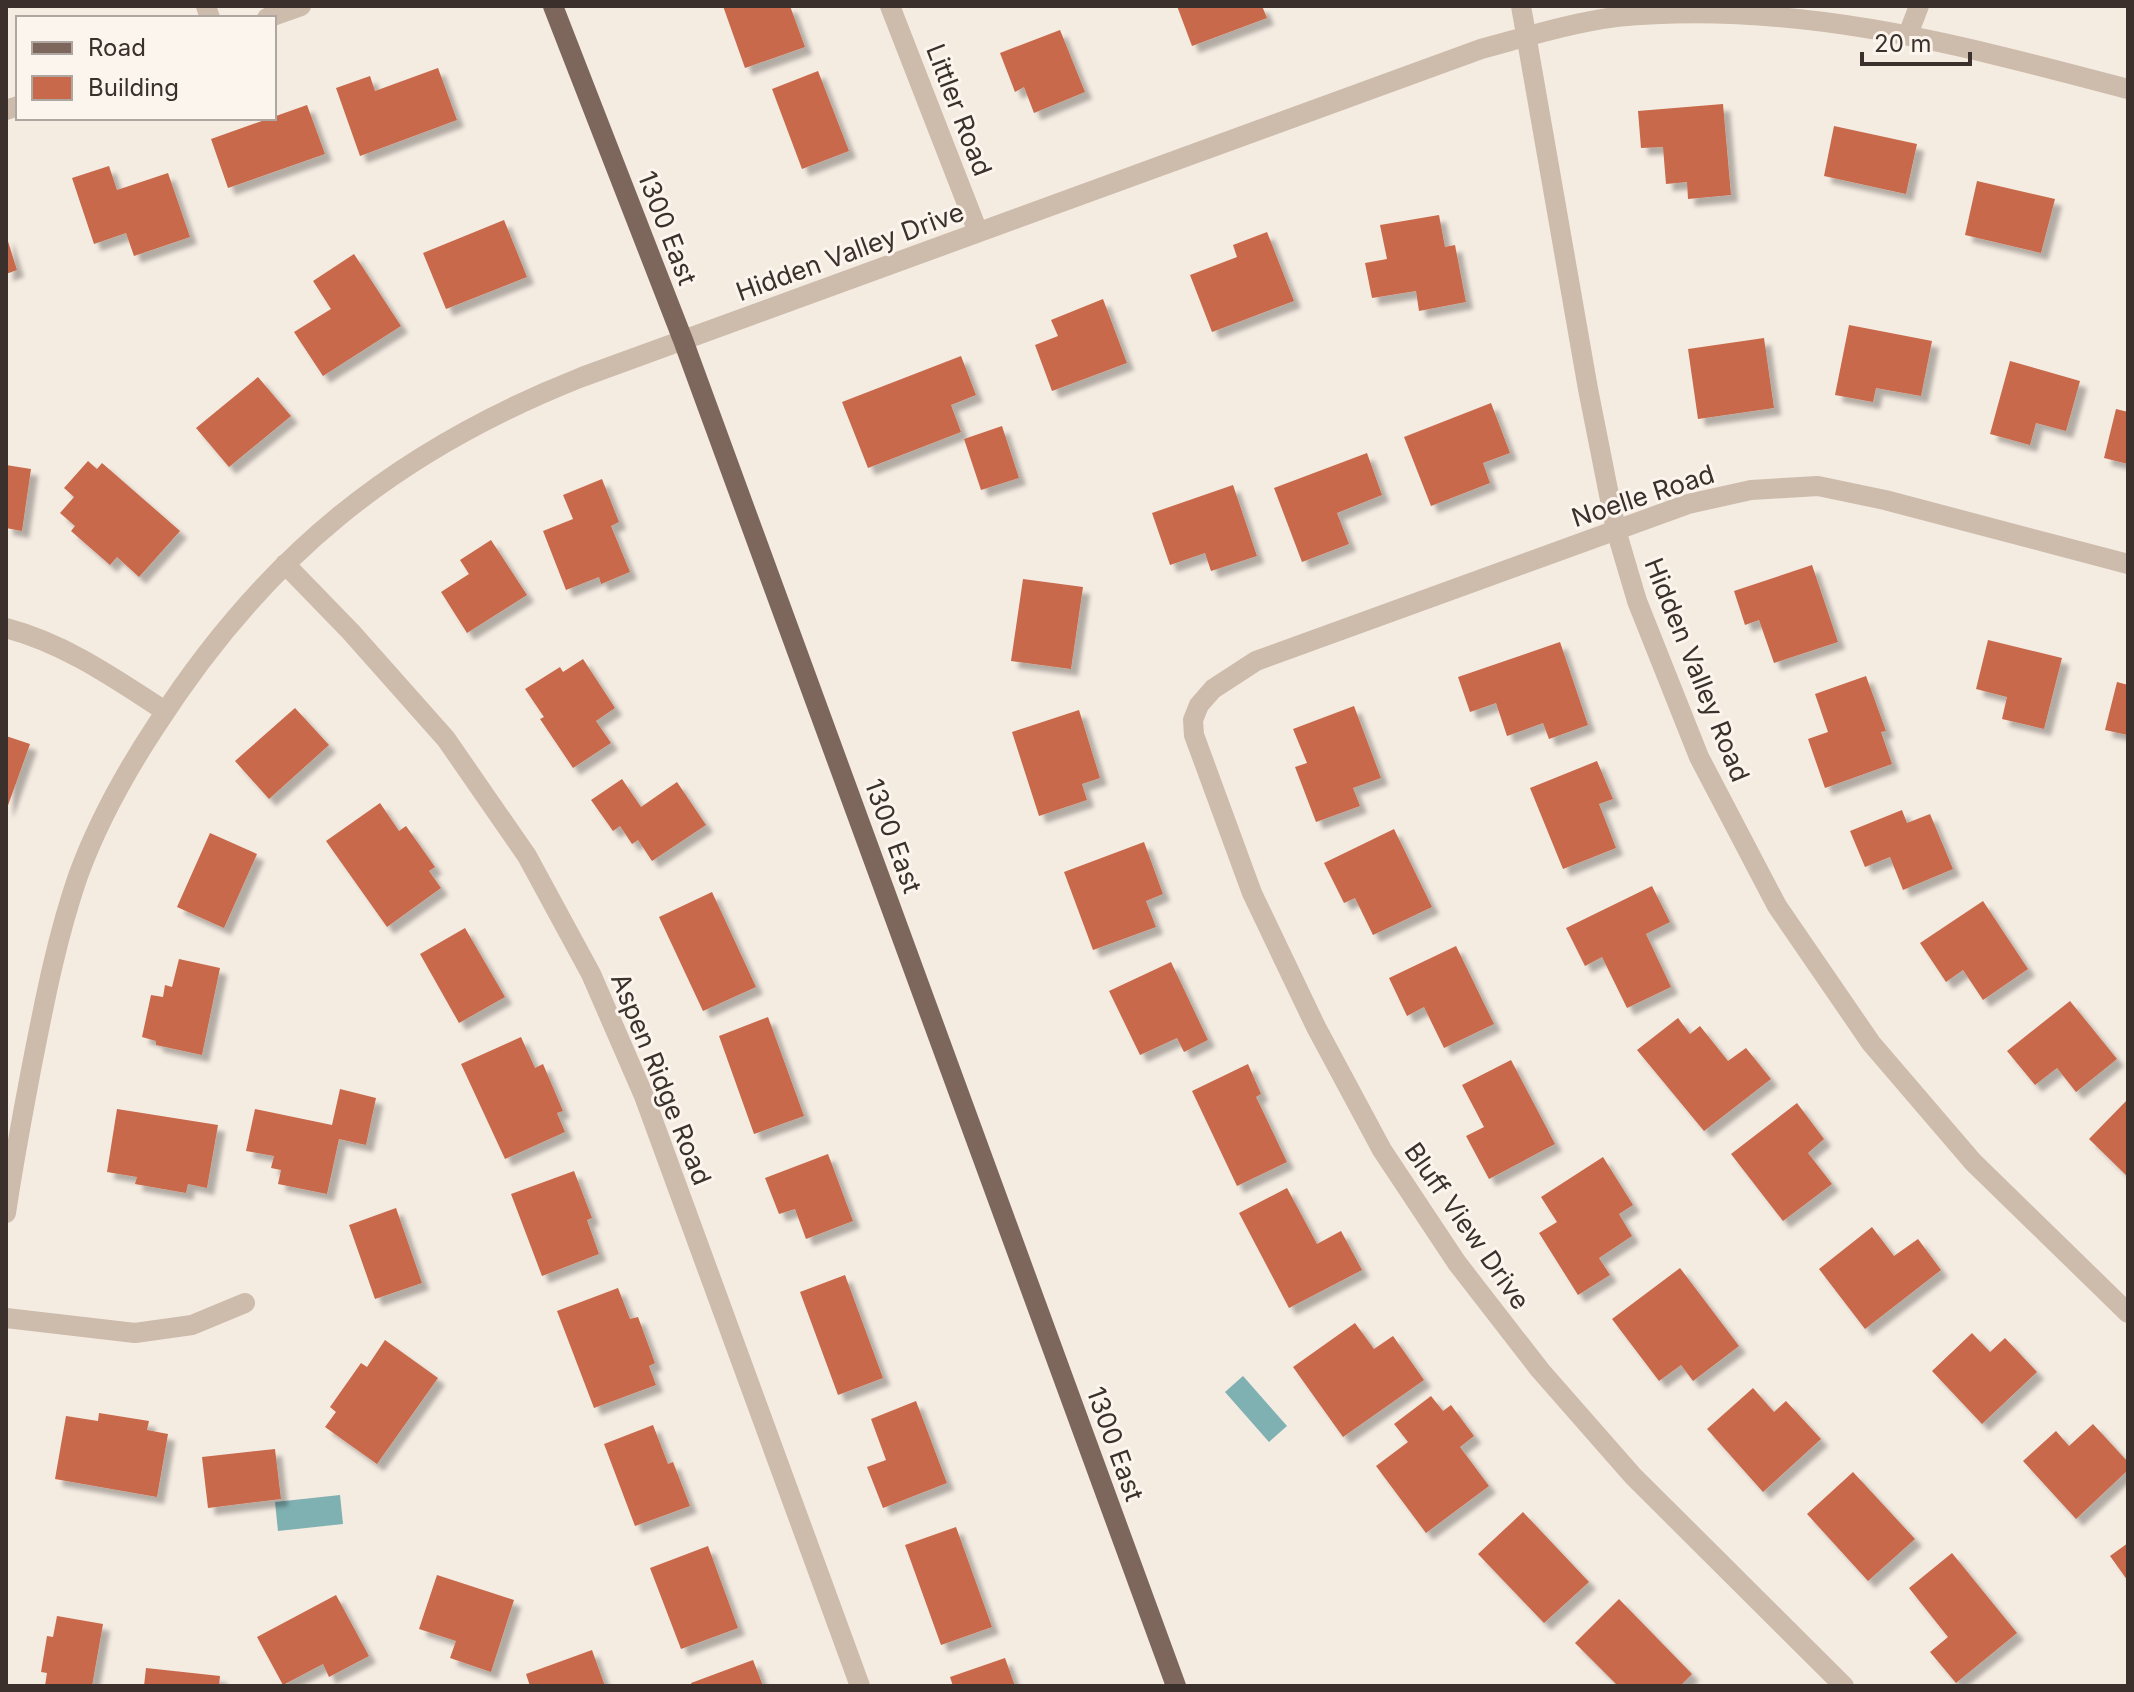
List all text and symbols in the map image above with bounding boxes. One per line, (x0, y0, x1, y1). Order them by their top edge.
legend (16, 16, 276, 120)
scale bar (1862, 16, 1970, 66)
text: 20 m (1874, 29, 1932, 58)
text: Road (88, 33, 146, 62)
street label: Littler Road (920, 40, 999, 180)
text: Building (88, 73, 179, 102)
street label: 1300 East (632, 167, 703, 289)
street label: Hidden Valley Drive (732, 196, 968, 307)
street label: Noelle Road (1568, 458, 1718, 533)
street label: Hidden Valley Road (1638, 553, 1756, 786)
street label: 1300 East (859, 775, 928, 897)
street label: Aspen Ridge Road (605, 968, 718, 1189)
street label: Bluff View Drive (1398, 1136, 1536, 1315)
street label: 1300 East (1081, 1383, 1150, 1505)

